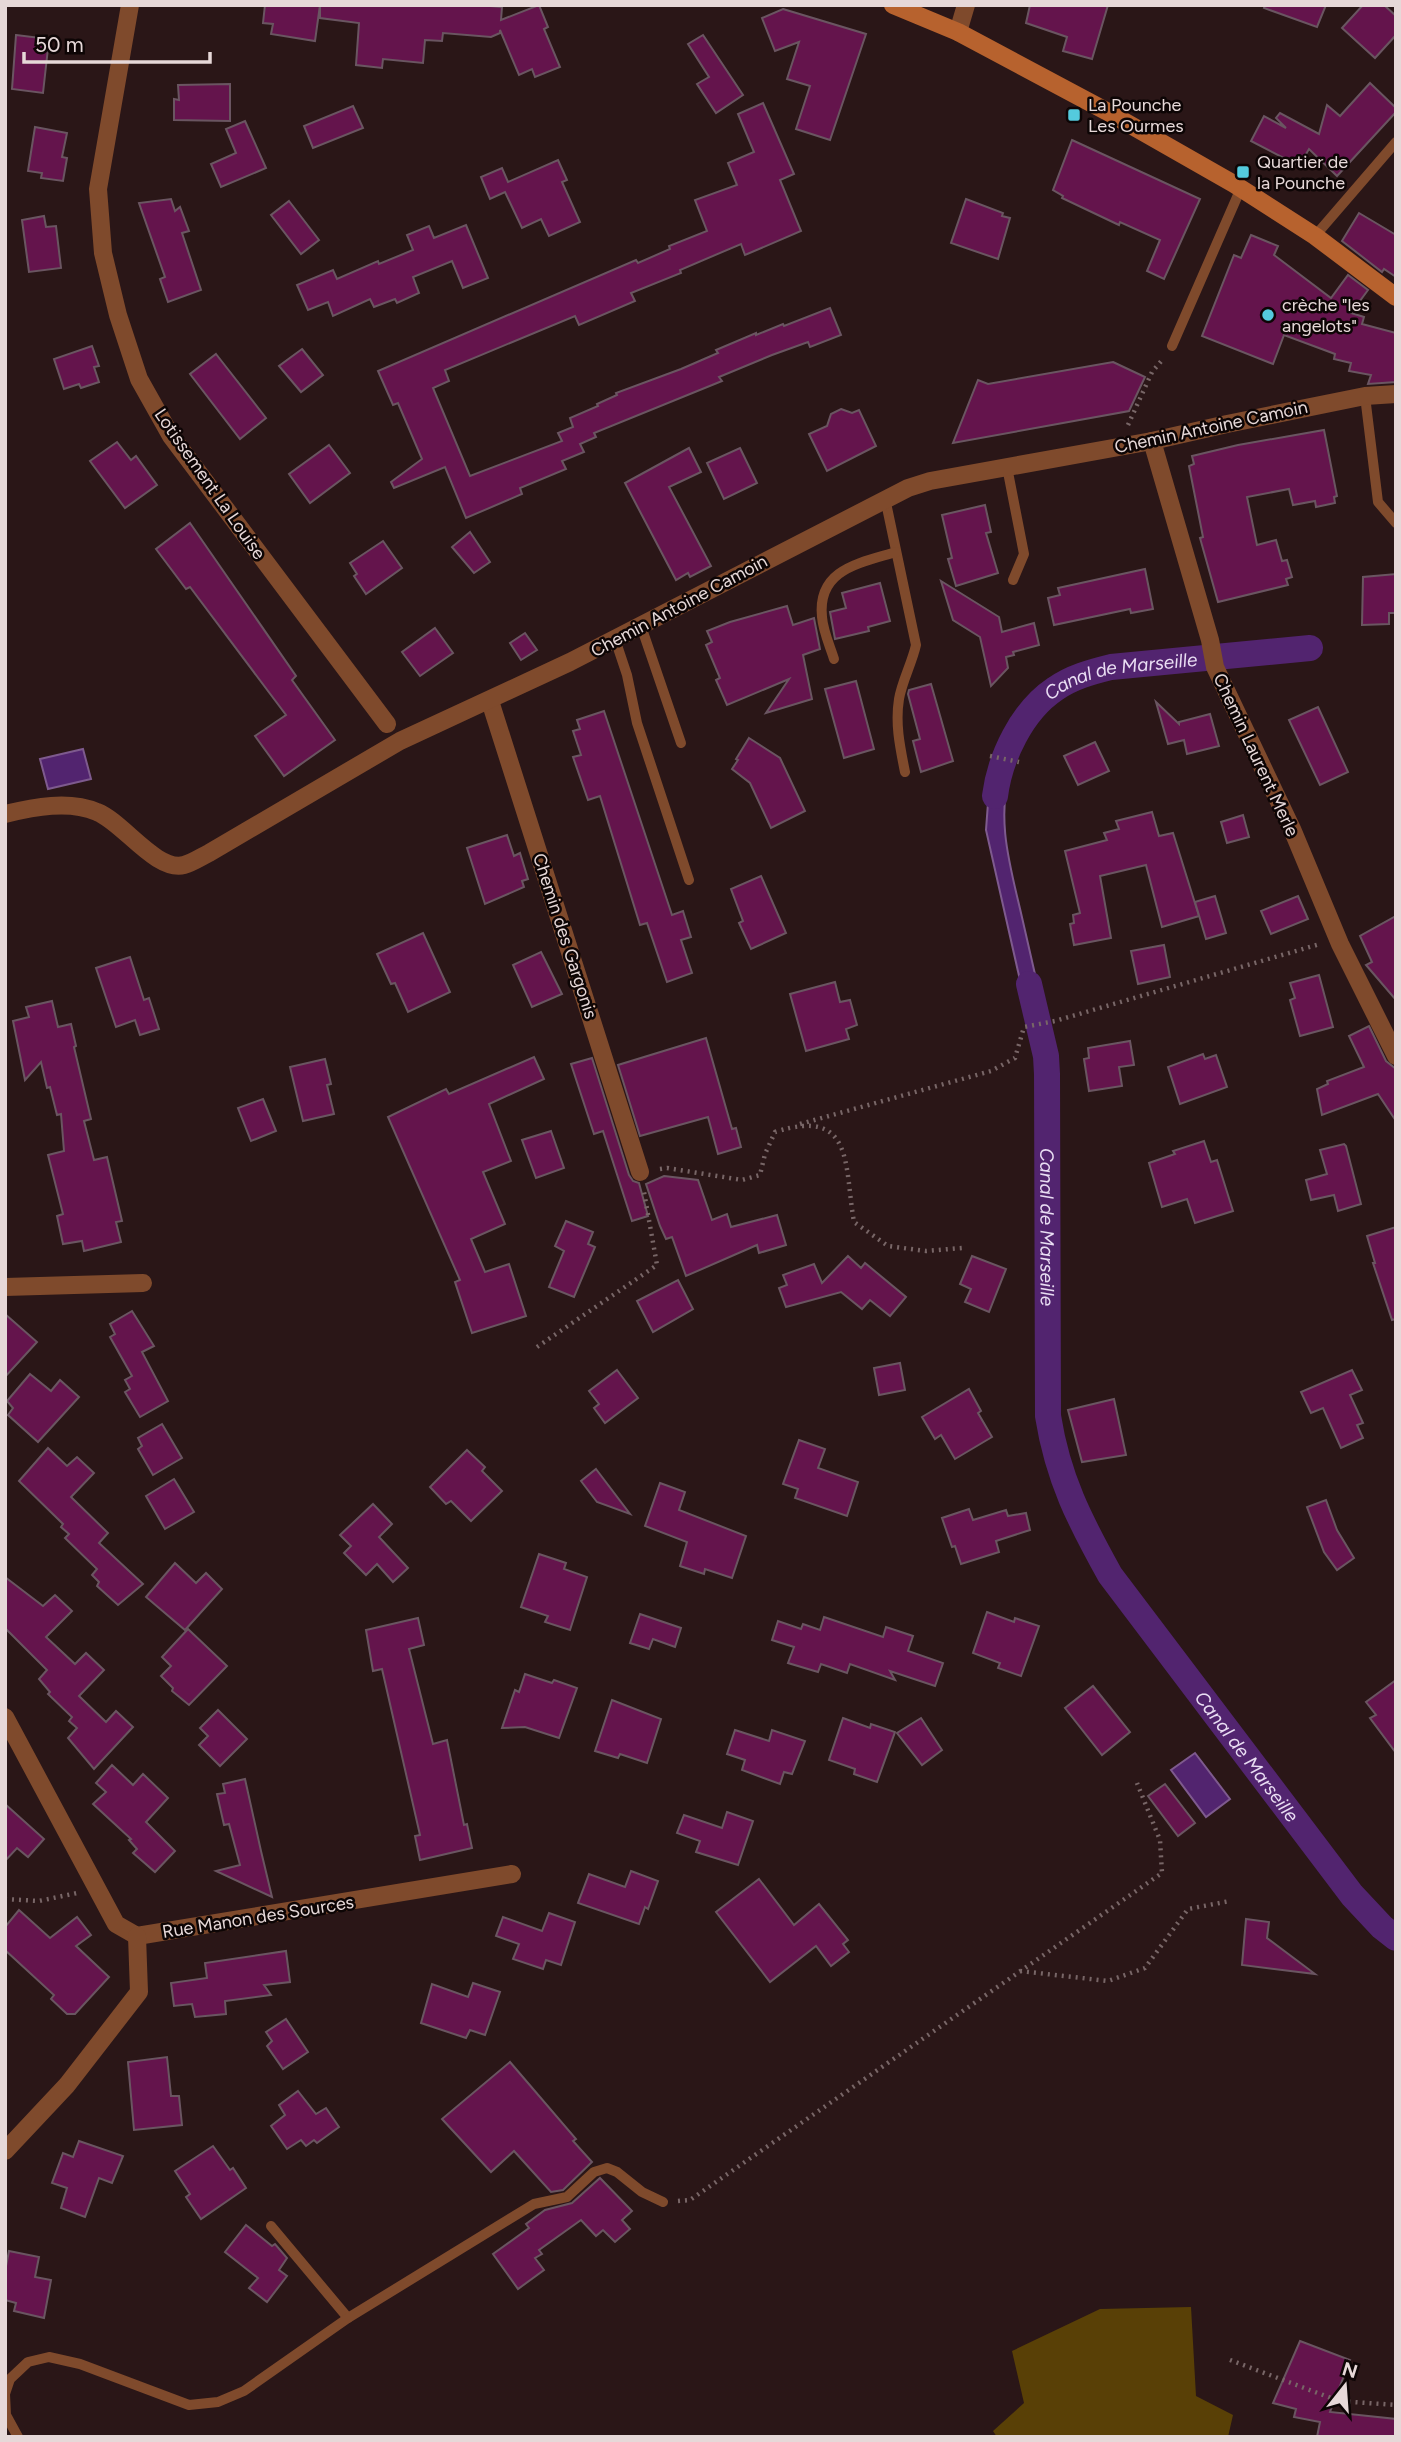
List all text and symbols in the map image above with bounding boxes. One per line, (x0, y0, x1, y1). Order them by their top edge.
scale bar (24, 21, 210, 65)
text: 50 m (35, 32, 84, 57)
place label: La Pounche Les Ourmes (1088, 94, 1184, 137)
marker: La Pounche Les Ourmes (1066, 107, 1082, 123)
place label: Quartier de la Pounche (1257, 151, 1348, 194)
marker: Quartier de la Pounche (1235, 164, 1251, 180)
place label: crèche "les angelots" (1282, 294, 1370, 337)
marker: crèche "les angelots" (1260, 307, 1276, 323)
street label: Chemin Antoine Camoin (1112, 396, 1310, 458)
street label: Lotissement La Louise (150, 404, 270, 564)
street label: Chemin Antoine Camoin (587, 550, 771, 662)
water label: Canal de Marseille (1039, 647, 1199, 705)
street label: Chemin Laurent Merle (1209, 670, 1304, 840)
street label: Chemin des Gargonis (528, 851, 602, 1021)
water label: Canal de Marseille (1036, 1148, 1059, 1307)
water label: Canal de Marseille (1190, 1686, 1304, 1827)
street label: Rue Manon des Sources (161, 1891, 355, 1943)
north arrow (1310, 2351, 1380, 2421)
text: N (1339, 2357, 1360, 2383)

